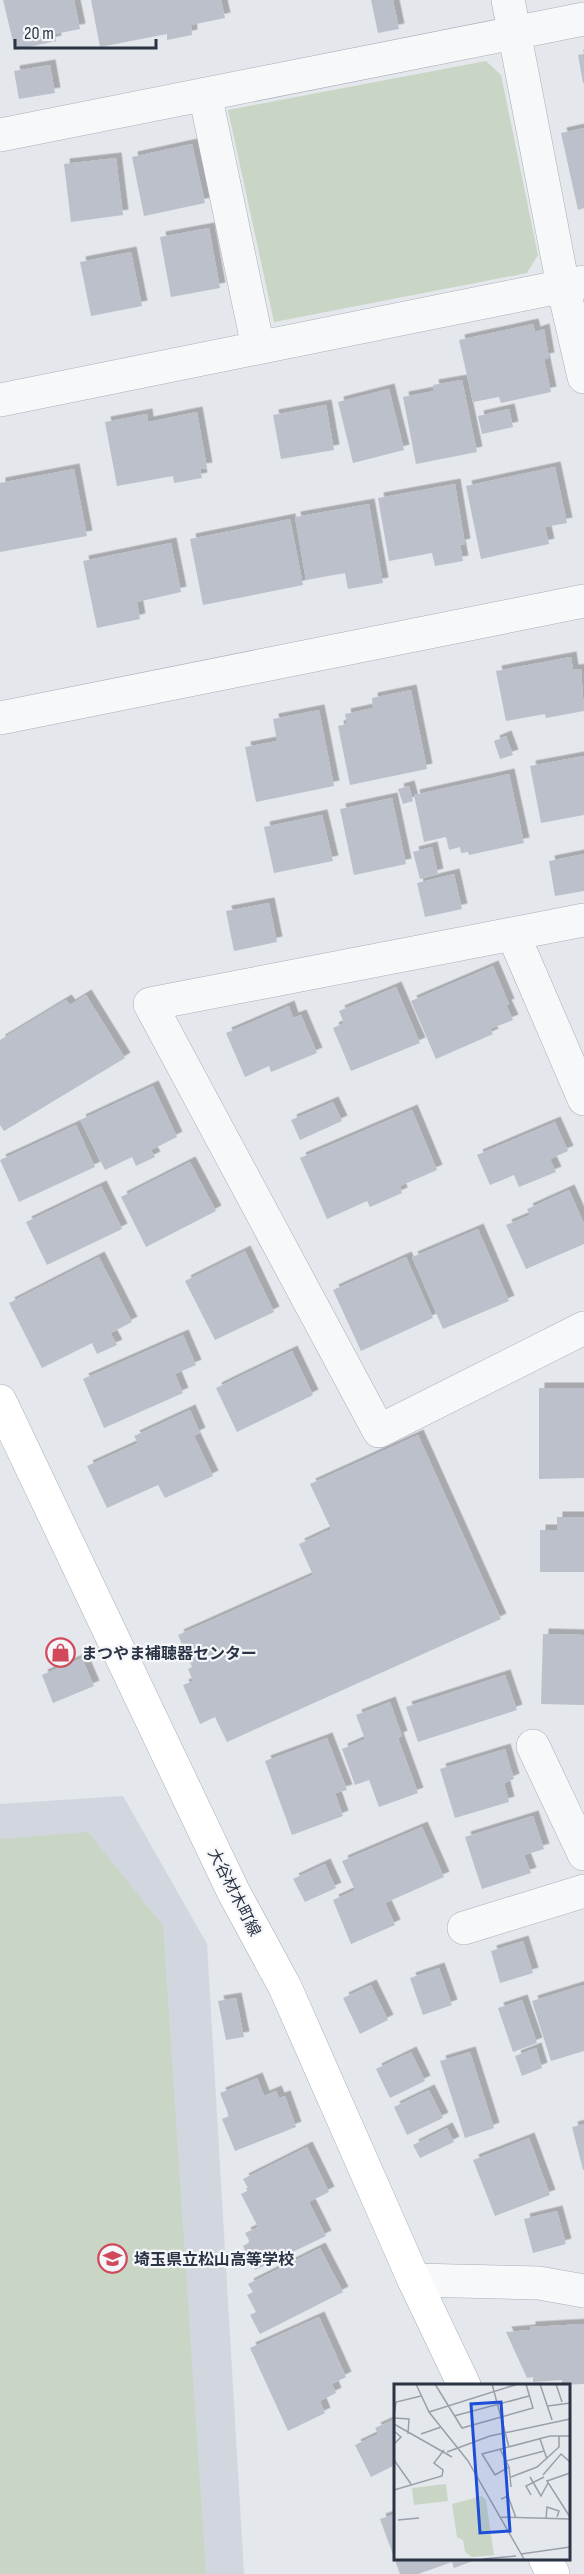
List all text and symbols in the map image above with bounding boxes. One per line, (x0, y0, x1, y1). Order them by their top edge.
scale bar (15, 12, 156, 50)
text: 20 m (24, 23, 54, 44)
shop icon: まつやま補聴器センター (44, 1637, 76, 1669)
place label: まつやま補聴器センター (81, 1645, 257, 1664)
street label: 大谷材木町線 (203, 1846, 264, 1940)
school or university icon: 埼玉県立松山高等学校 (97, 2243, 129, 2275)
place label: 埼玉県立松山高等学校 (134, 2251, 294, 2270)
inset map (394, 2384, 569, 2559)

